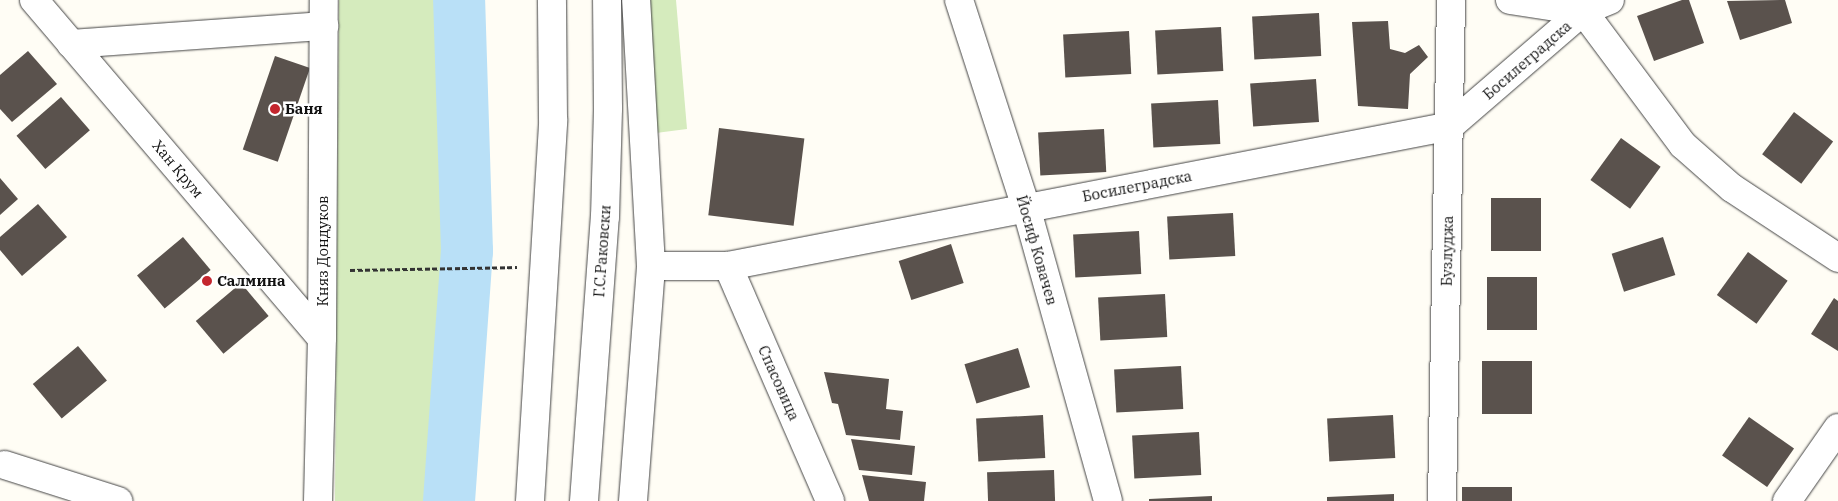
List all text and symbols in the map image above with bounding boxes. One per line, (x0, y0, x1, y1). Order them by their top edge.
street label: Босилеградска (1479, 17, 1575, 103)
place label: Баня (285, 100, 323, 118)
marker: Баня (269, 103, 281, 115)
street label: Хан Крум (149, 136, 207, 202)
street label: Босилеградска (1081, 167, 1193, 205)
street label: Йосиф Ковачев (1013, 193, 1061, 307)
street label: Княз Дондуков (314, 195, 332, 307)
street label: Г.С.Раковски (590, 204, 614, 298)
street label: Бузлуджа (1437, 216, 1457, 286)
place label: Салмина (217, 272, 285, 290)
marker: Салмина (201, 275, 213, 287)
street label: Спасовица (754, 343, 804, 423)

